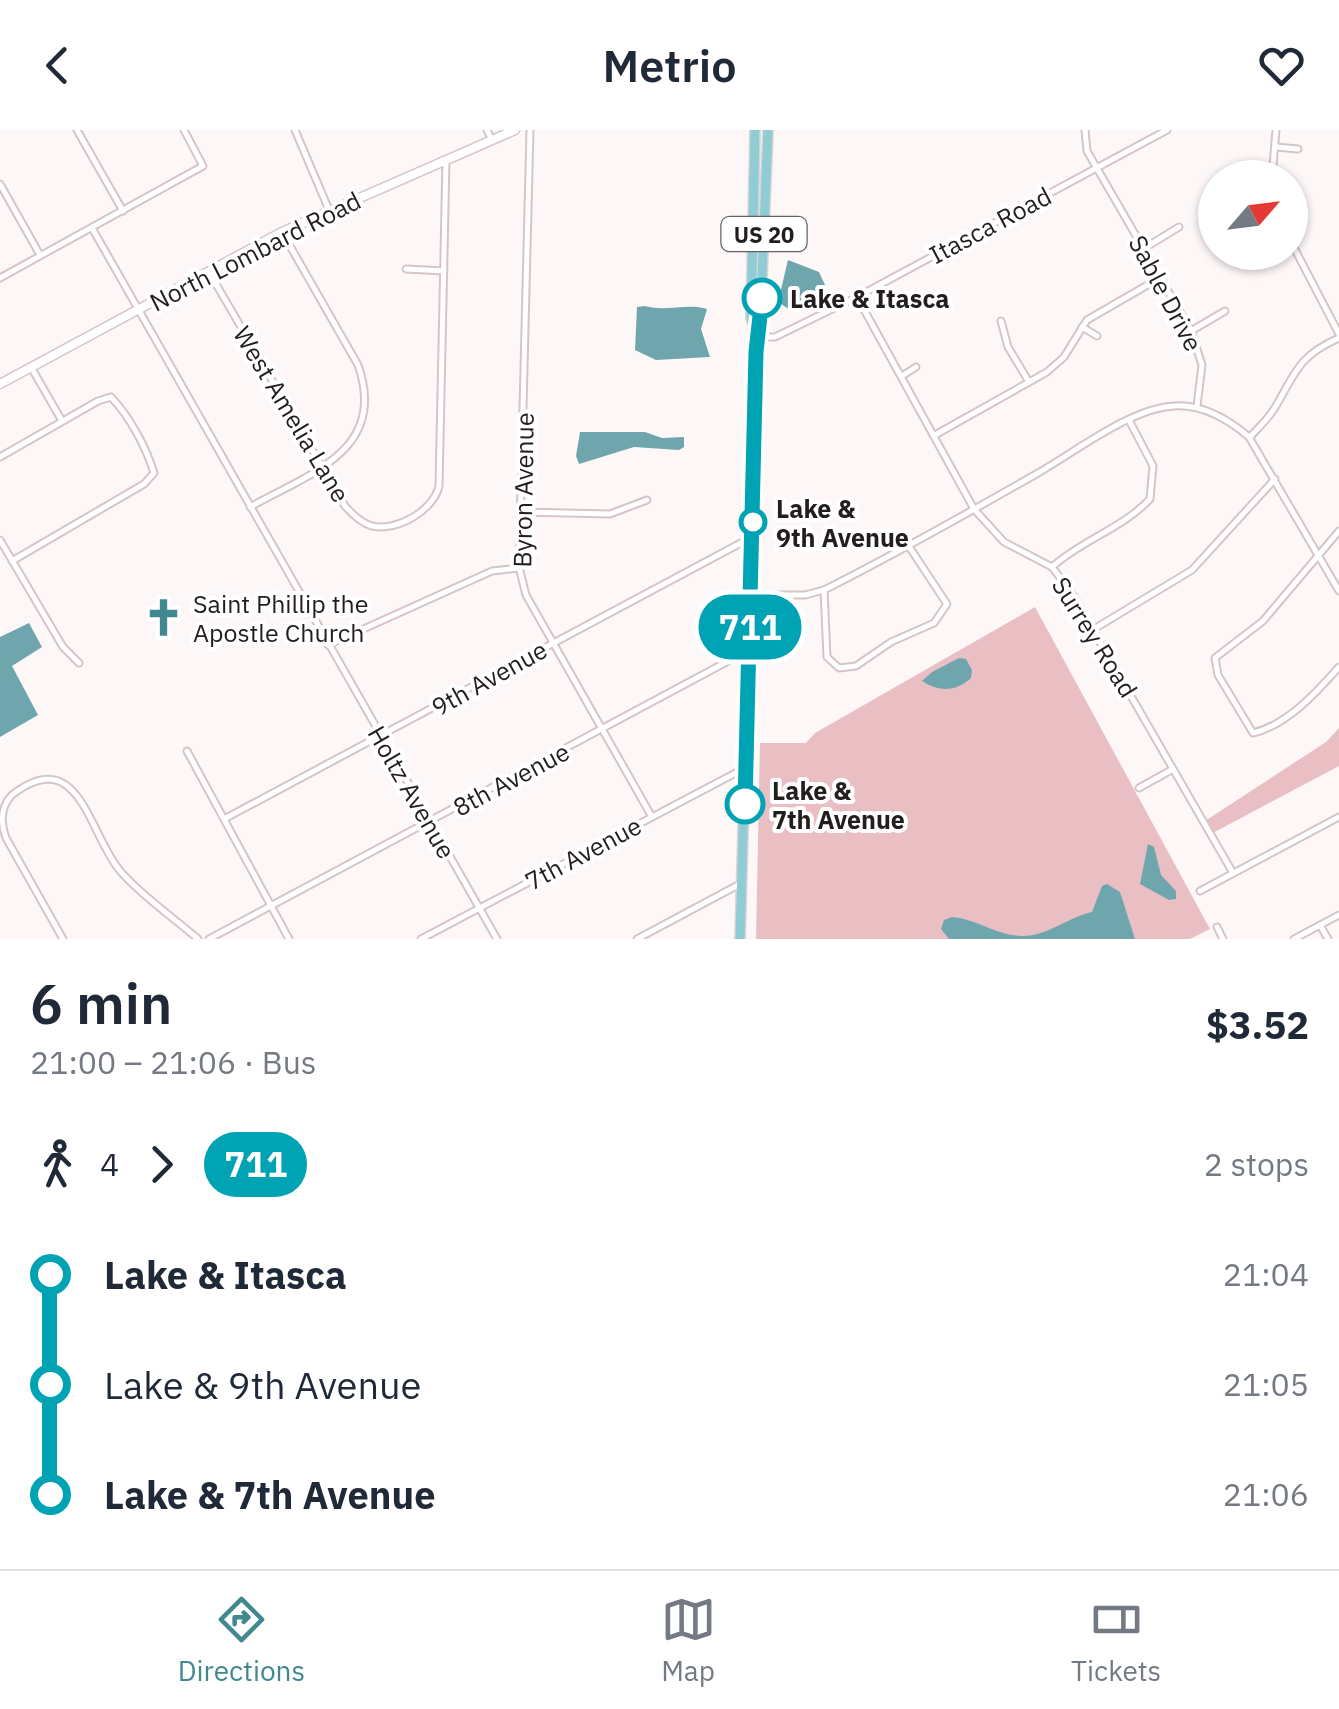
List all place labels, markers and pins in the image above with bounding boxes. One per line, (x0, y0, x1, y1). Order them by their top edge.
marker: Lake & Itasca (743, 279, 781, 317)
place label: Lake & Itasca (790, 282, 950, 315)
place label: Lake & 9th Avenue (776, 492, 909, 554)
marker: Lake & 9th Avenue (740, 509, 766, 535)
place label: Saint Phillip the Apostle Church (193, 587, 368, 649)
church icon: Saint Phillip the Apostle Church (142, 596, 184, 638)
place label: Lake & 7th Avenue (772, 774, 905, 836)
marker: Lake & 7th Avenue (726, 785, 764, 823)

